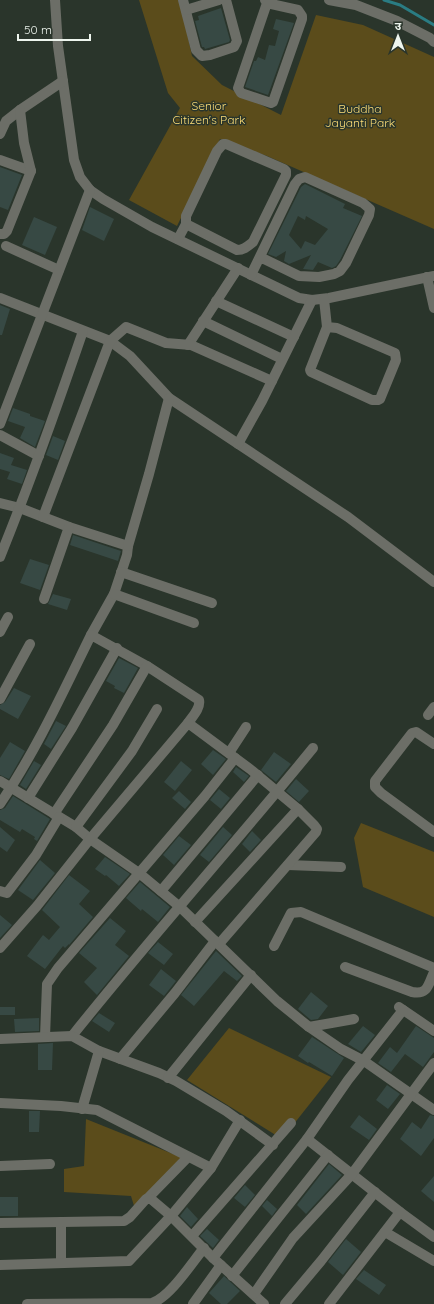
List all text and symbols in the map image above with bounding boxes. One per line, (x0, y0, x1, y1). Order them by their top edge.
scale bar (18, 16, 90, 42)
north arrow (378, 16, 418, 56)
text: उ (395, 19, 402, 33)
text: 50 m (24, 22, 52, 37)
park label: Senior Citizen's Park (172, 98, 246, 127)
park label: Buddha Jayanti Park (325, 101, 395, 130)

